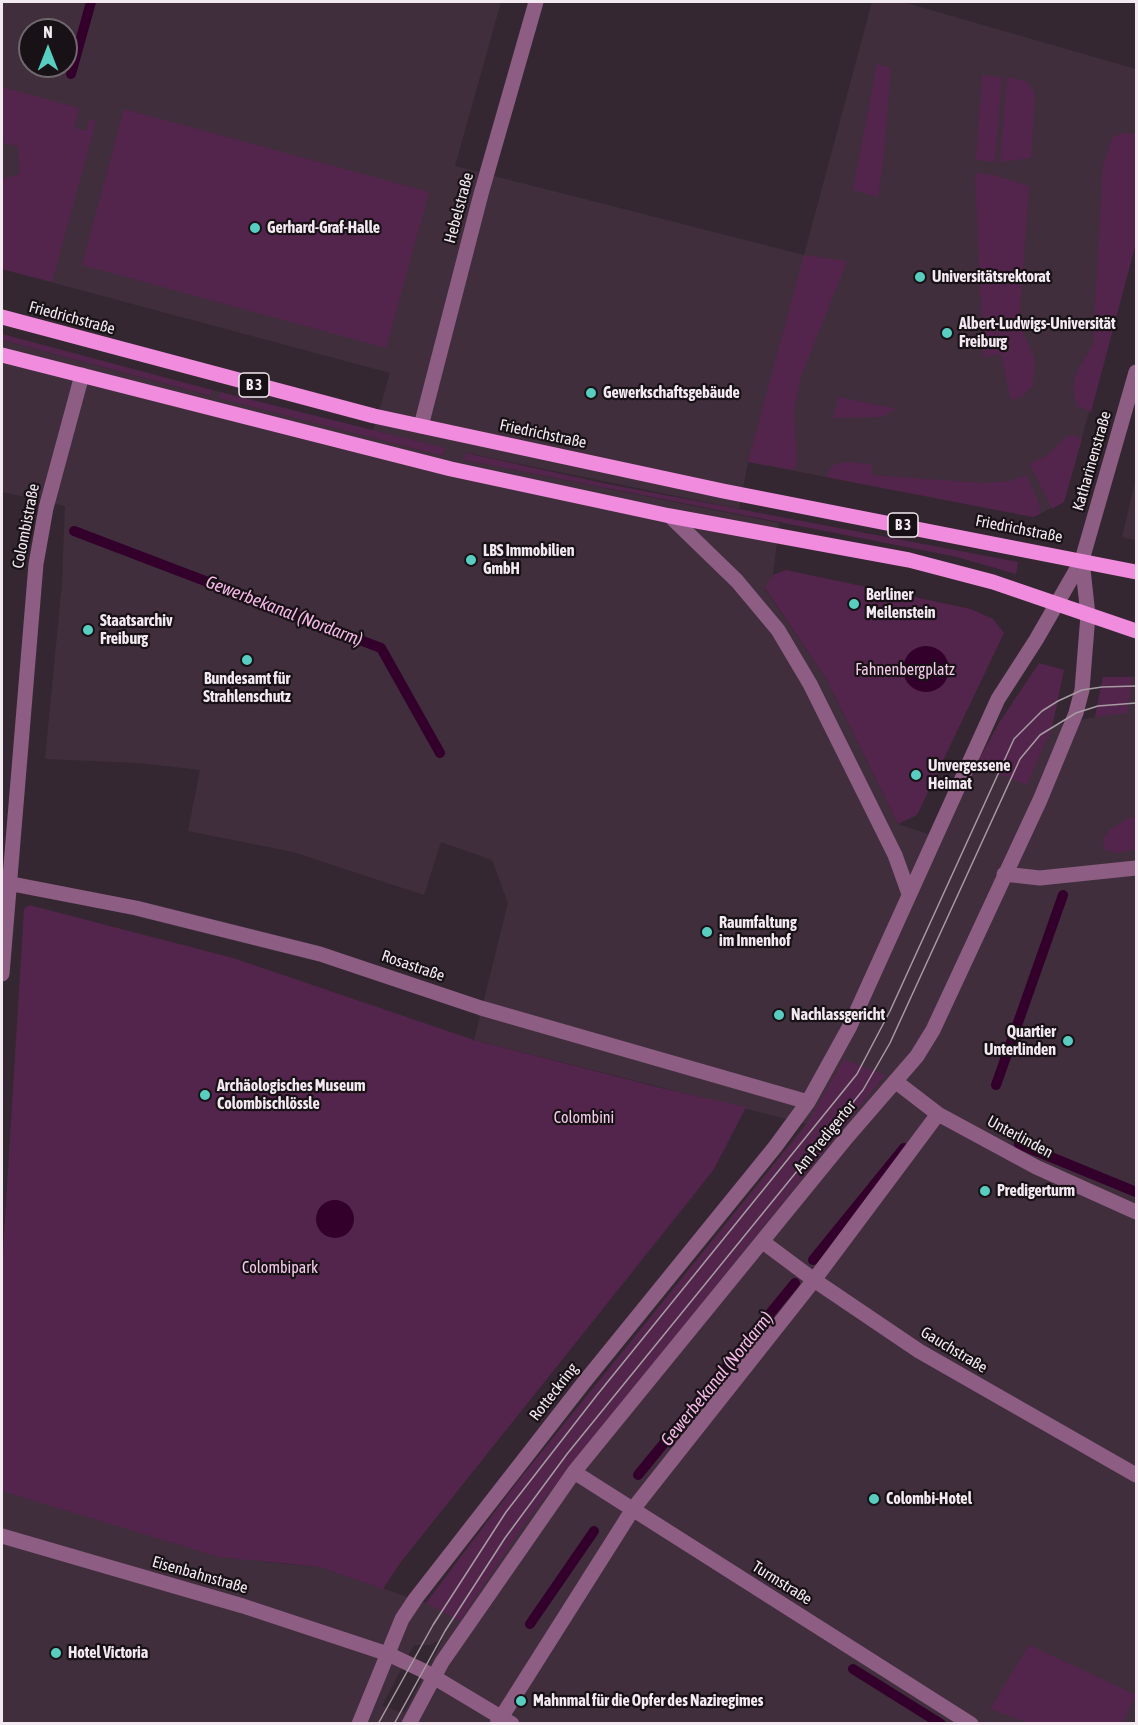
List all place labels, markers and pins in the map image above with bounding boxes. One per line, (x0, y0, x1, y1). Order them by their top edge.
place label: Gerhard-Graf-Halle (267, 218, 380, 238)
marker: Gerhard-Graf-Halle (248, 221, 262, 235)
place label: Universitätsrektorat (932, 267, 1050, 287)
marker: Universitätsrektorat (913, 270, 927, 284)
place label: Albert-Ludwigs-Universität Freiburg (959, 314, 1116, 352)
marker: Albert-Ludwigs-Universität Freiburg (940, 326, 954, 340)
place label: Gewerkschaftsgebäude (603, 383, 740, 403)
marker: Gewerkschaftsgebäude (584, 386, 598, 400)
place label: LBS Immobilien GmbH (483, 541, 575, 579)
marker: LBS Immobilien GmbH (464, 553, 478, 567)
place label: Berliner Meilenstein (866, 585, 936, 623)
marker: Berliner Meilenstein (847, 597, 861, 611)
place label: Staatsarchiv Freiburg (100, 611, 173, 649)
marker: Staatsarchiv Freiburg (81, 623, 95, 637)
marker: Bundesamt für Strahlenschutz (240, 653, 254, 667)
place label: Bundesamt für Strahlenschutz (203, 669, 291, 707)
place label: Unvergessene Heimat (928, 756, 1011, 794)
marker: Unvergessene Heimat (909, 768, 923, 782)
place label: Raumfaltung im Innenhof (719, 913, 797, 951)
marker: Raumfaltung im Innenhof (700, 925, 714, 939)
place label: Nachlassgericht (791, 1005, 885, 1025)
marker: Nachlassgericht (772, 1008, 786, 1022)
place label: Quartier Unterlinden (984, 1022, 1056, 1060)
marker: Quartier Unterlinden (1061, 1034, 1075, 1048)
place label: Archäologisches Museum Colombischlössle (217, 1076, 365, 1114)
marker: Archäologisches Museum Colombischlössle (198, 1088, 212, 1102)
place label: Predigerturm (997, 1181, 1075, 1201)
marker: Predigerturm (978, 1184, 992, 1198)
place label: Colombi-Hotel (886, 1489, 972, 1509)
marker: Colombi-Hotel (867, 1492, 881, 1506)
place label: Hotel Victoria (68, 1643, 148, 1663)
marker: Hotel Victoria (49, 1646, 63, 1660)
place label: Mahnmal für die Opfer des Naziregimes (533, 1691, 763, 1711)
marker: Mahnmal für die Opfer des Naziregimes (514, 1694, 528, 1708)

